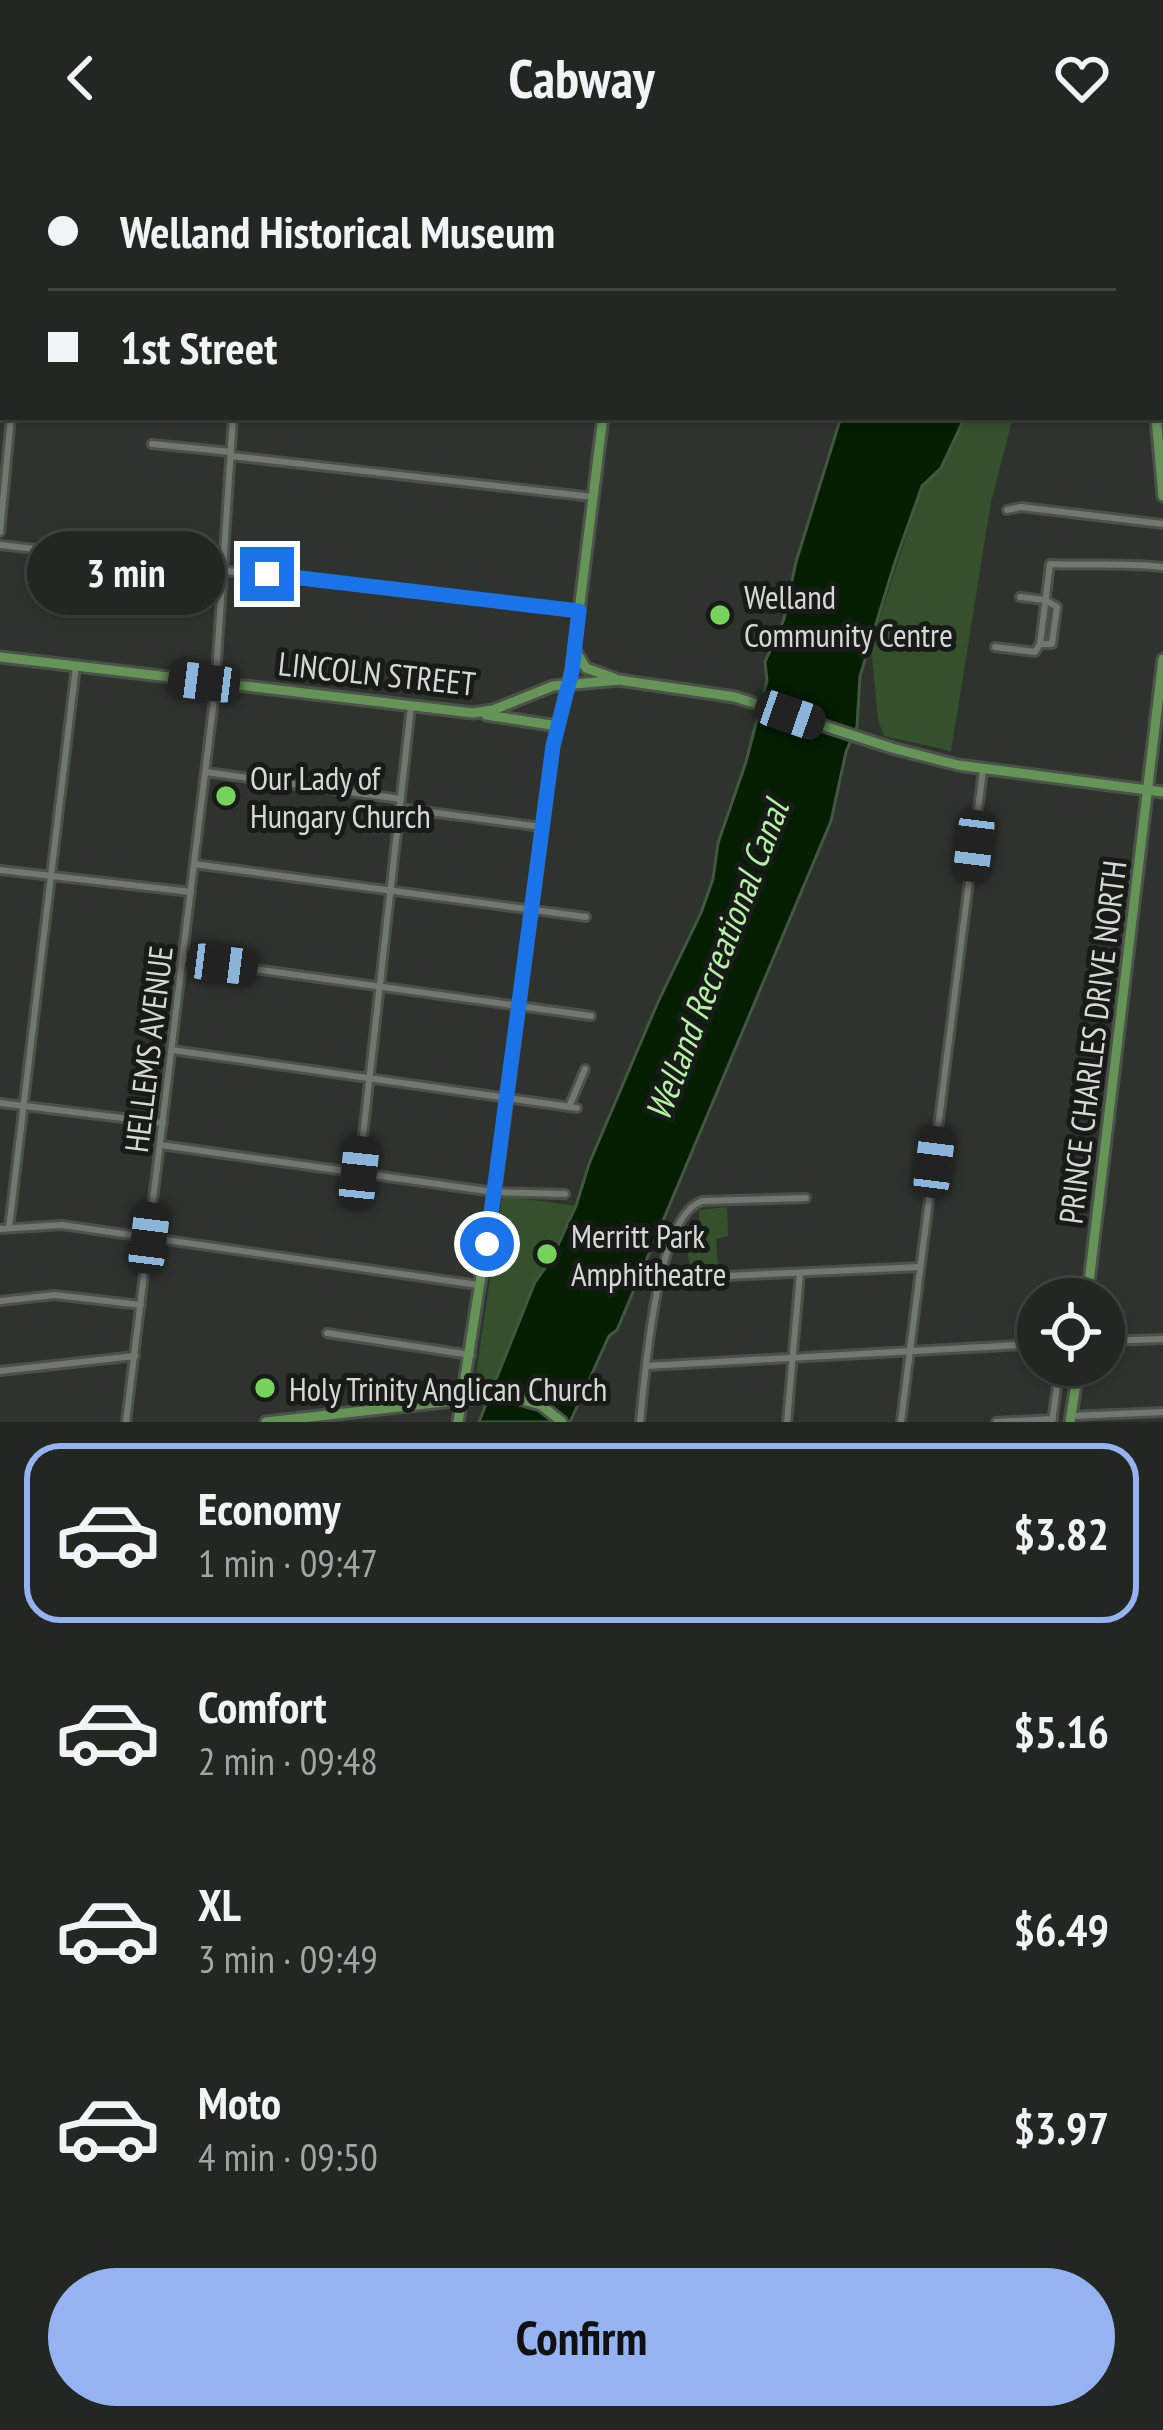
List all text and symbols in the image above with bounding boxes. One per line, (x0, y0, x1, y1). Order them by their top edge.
text: Cabway (508, 43, 655, 113)
icon: back (48, 45, 114, 111)
icon: heart (1049, 45, 1115, 111)
text: Welland Historical Museum (120, 202, 555, 260)
text: 1st Street (120, 318, 277, 376)
callout: 3 min (27, 532, 225, 616)
text: 3 min (87, 547, 165, 598)
route end (240, 547, 294, 601)
place label: Welland Community Centre (744, 575, 953, 656)
marker: Welland Community Centre (707, 602, 733, 628)
street label: LINCOLN STREET (276, 641, 478, 705)
car (166, 660, 242, 704)
car (750, 686, 830, 744)
place label: Our Lady of Hungary Church (250, 756, 431, 837)
marker: Our Lady of Hungary Church (213, 783, 239, 809)
water label: Welland Recreational Canal (633, 790, 800, 1127)
car (952, 808, 996, 884)
street label: PRINCE CHARLES DRIVE NORTH (1048, 858, 1136, 1226)
car (184, 942, 260, 986)
street label: HELLEMS AVENUE (114, 943, 182, 1155)
car (912, 1124, 956, 1200)
car (337, 1134, 381, 1210)
car (127, 1200, 171, 1276)
place label: Merritt Park Amphitheatre (571, 1214, 726, 1295)
route start (460, 1217, 514, 1271)
marker: Merritt Park Amphitheatre (534, 1241, 560, 1267)
map controls (1017, 1278, 1125, 1386)
button: locate (1017, 1278, 1125, 1386)
place label: Holy Trinity Anglican Church (289, 1367, 607, 1410)
marker: Holy Trinity Anglican Church (252, 1375, 278, 1401)
icon: car (54, 1479, 162, 1587)
text: Economy (198, 1479, 341, 1537)
text: $3.82 (1013, 1504, 1109, 1562)
text: 1 min · 09:47 (198, 1537, 378, 1588)
icon: car (54, 1677, 162, 1785)
text: Comfort (198, 1677, 327, 1735)
text: $5.16 (1013, 1702, 1109, 1760)
text: 2 min · 09:48 (198, 1735, 378, 1786)
icon: car (54, 1875, 162, 1983)
text: XL (198, 1875, 241, 1933)
text: $6.49 (1013, 1900, 1109, 1958)
text: 3 min · 09:49 (198, 1933, 378, 1984)
icon: car (54, 2073, 162, 2181)
text: Moto (198, 2073, 281, 2131)
text: $3.97 (1013, 2098, 1109, 2156)
text: 4 min · 09:50 (198, 2131, 378, 2182)
button: Confirm (48, 2268, 1115, 2406)

